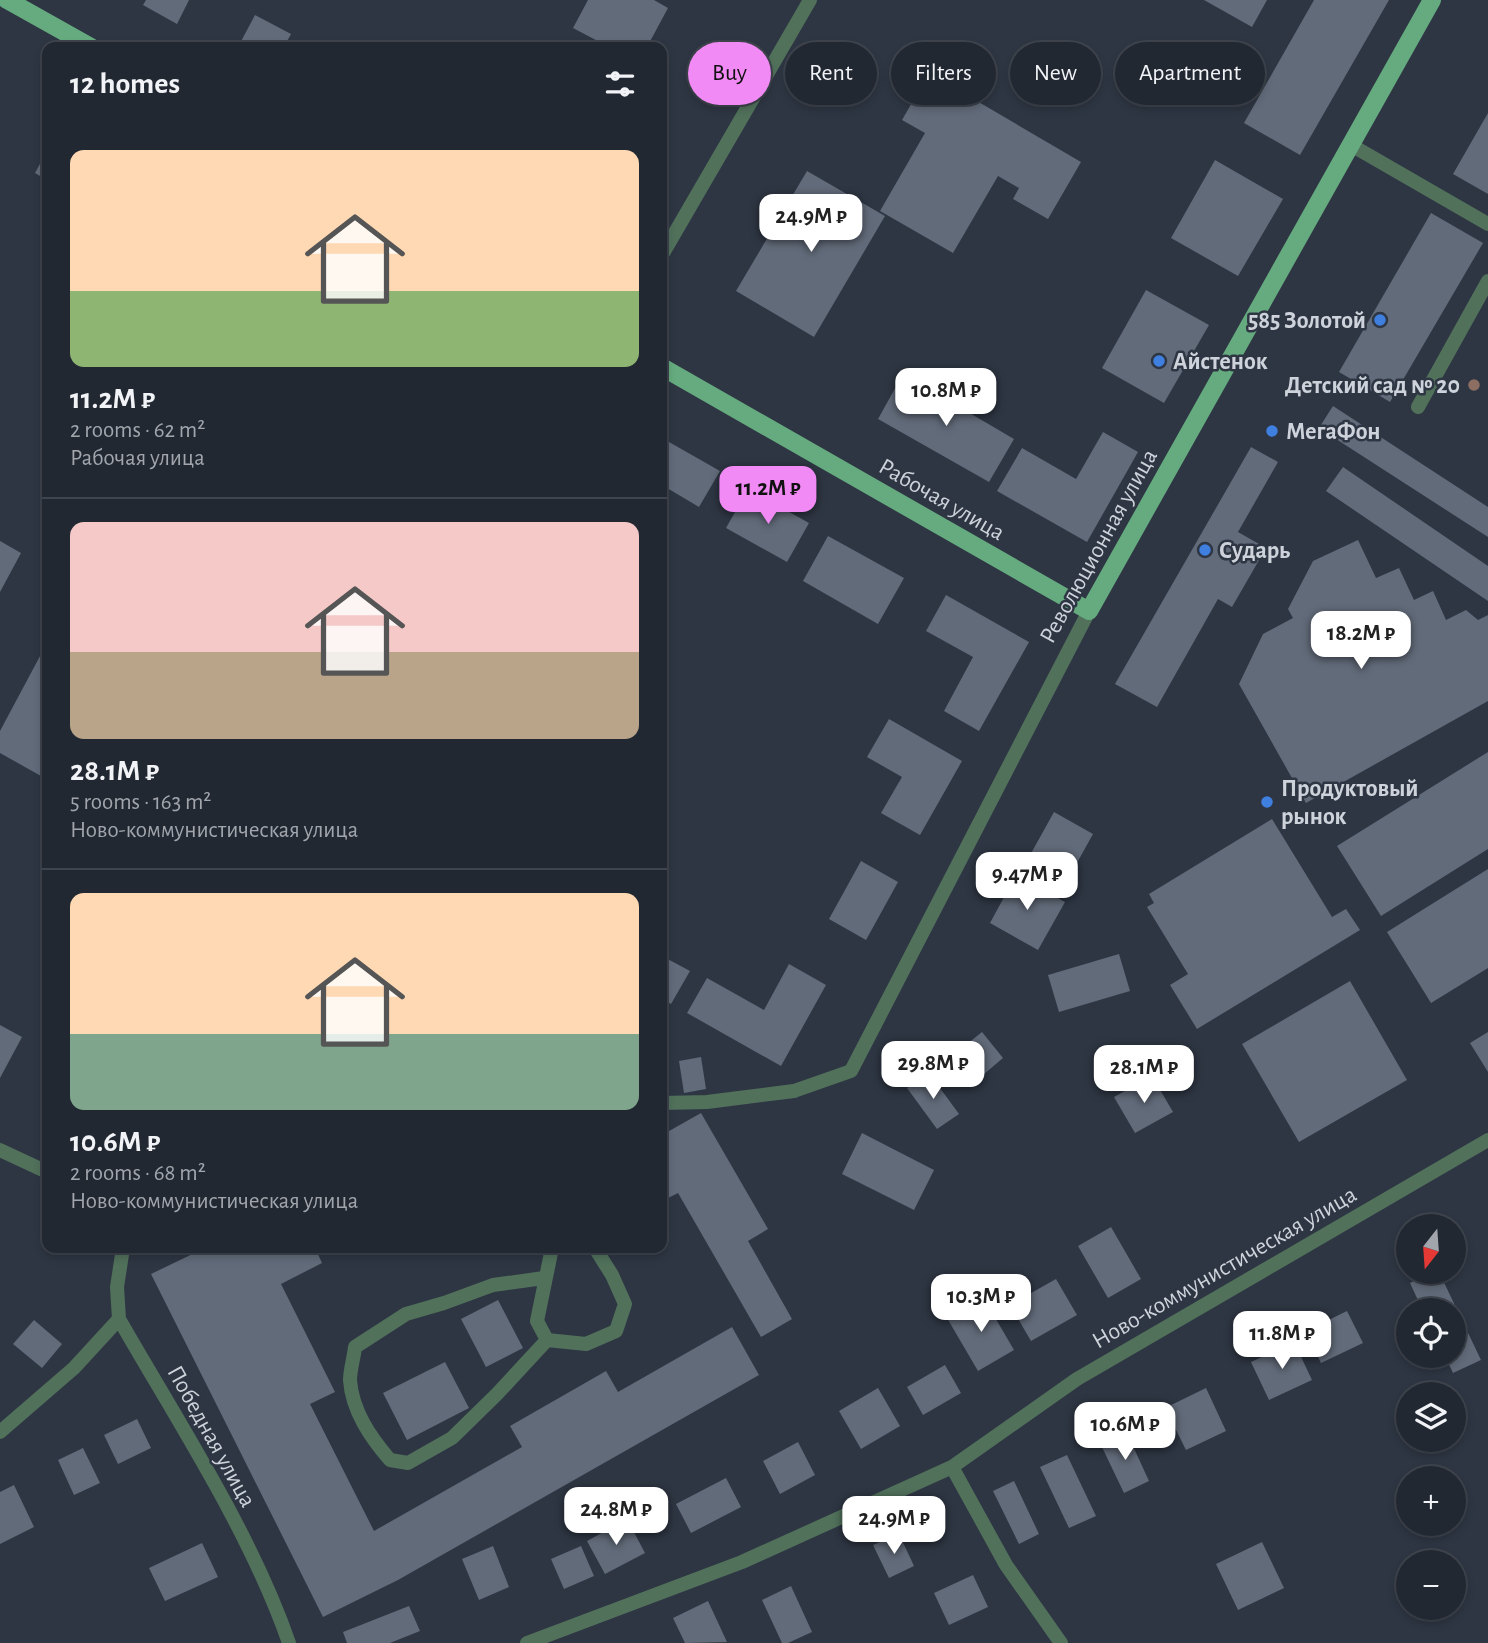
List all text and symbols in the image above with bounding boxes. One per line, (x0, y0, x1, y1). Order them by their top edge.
chip: Buy (688, 42, 771, 105)
chip: Rent (785, 42, 877, 105)
chip: Filters (891, 42, 996, 105)
chip: New (1010, 42, 1101, 105)
chip: Apartment (1115, 42, 1265, 105)
icon: filters (601, 65, 639, 103)
text: 12 homes (70, 69, 180, 99)
pin: 24.9M ₽ (746, 194, 876, 254)
icon: home (292, 196, 418, 322)
text: 24.9M ₽ (775, 205, 847, 228)
place label: 585 Золотой (1248, 309, 1366, 333)
marker: 585 Золотой (1372, 312, 1388, 328)
place label: Айстенок (1173, 350, 1268, 374)
marker: Айстенок (1151, 353, 1167, 369)
pin: 10.8M ₽ (881, 368, 1011, 428)
place label: Детский сад № 20 (1285, 374, 1460, 398)
marker: Детский сад № 20 (1466, 377, 1482, 393)
text: 10.8M ₽ (911, 379, 981, 402)
text: 11.2M ₽ (70, 384, 155, 414)
text: 2 rooms · 62 m² (70, 419, 205, 442)
place label: МегаФон (1286, 420, 1381, 444)
marker: МегаФон (1264, 423, 1280, 439)
street label: Революционная улица (1036, 446, 1162, 647)
text: Рабочая улица (70, 447, 205, 470)
street label: Рабочая улица (875, 454, 1008, 545)
pin: 11.2M ₽ (703, 466, 833, 526)
text: 11.2M ₽ (735, 477, 801, 500)
place label: Сударь (1219, 539, 1290, 563)
marker: Сударь (1197, 542, 1213, 558)
icon: home (292, 568, 418, 694)
pin: 18.2M ₽ (1296, 612, 1426, 671)
text: 18.2M ₽ (1327, 622, 1395, 645)
text: 28.1M ₽ (70, 756, 159, 786)
place label: Продуктовый рынок (1281, 777, 1418, 829)
text: 5 rooms · 163 m² (70, 791, 211, 814)
marker: Продуктовый рынок (1259, 794, 1275, 810)
text: Ново-коммунистическая улица (70, 819, 358, 842)
pin: 9.47M ₽ (962, 852, 1092, 912)
text: 9.47M ₽ (992, 863, 1062, 886)
icon: home (292, 939, 418, 1065)
pin: 29.8M ₽ (868, 1042, 998, 1101)
pin: 28.1M ₽ (1079, 1046, 1209, 1105)
text: 29.8M ₽ (897, 1052, 969, 1075)
text: 28.1M ₽ (1110, 1056, 1178, 1079)
text: 10.6M ₽ (70, 1127, 160, 1157)
text: 2 rooms · 68 m² (70, 1162, 206, 1185)
street label: Ново-коммунистическая улица (1088, 1182, 1361, 1353)
text: Ново-коммунистическая улица (70, 1190, 358, 1213)
north arrow (1396, 1214, 1466, 1284)
map controls (1396, 1214, 1466, 1620)
pin: 10.3M ₽ (916, 1274, 1046, 1334)
text: 10.3M ₽ (947, 1285, 1015, 1308)
button: locate (1396, 1298, 1466, 1368)
pin: 11.8M ₽ (1217, 1312, 1347, 1371)
text: 11.8M ₽ (1249, 1322, 1315, 1345)
street label: Победная улица (162, 1362, 260, 1511)
button: layers (1396, 1382, 1466, 1452)
pin: 10.6M ₽ (1060, 1402, 1190, 1462)
text: 10.6M ₽ (1090, 1413, 1160, 1436)
button: + (1396, 1466, 1466, 1536)
pin: 24.8M ₽ (551, 1488, 681, 1547)
pin: 24.9M ₽ (829, 1496, 959, 1556)
text: 24.8M ₽ (580, 1498, 652, 1521)
text: 24.9M ₽ (858, 1507, 930, 1530)
button: − (1396, 1550, 1466, 1620)

